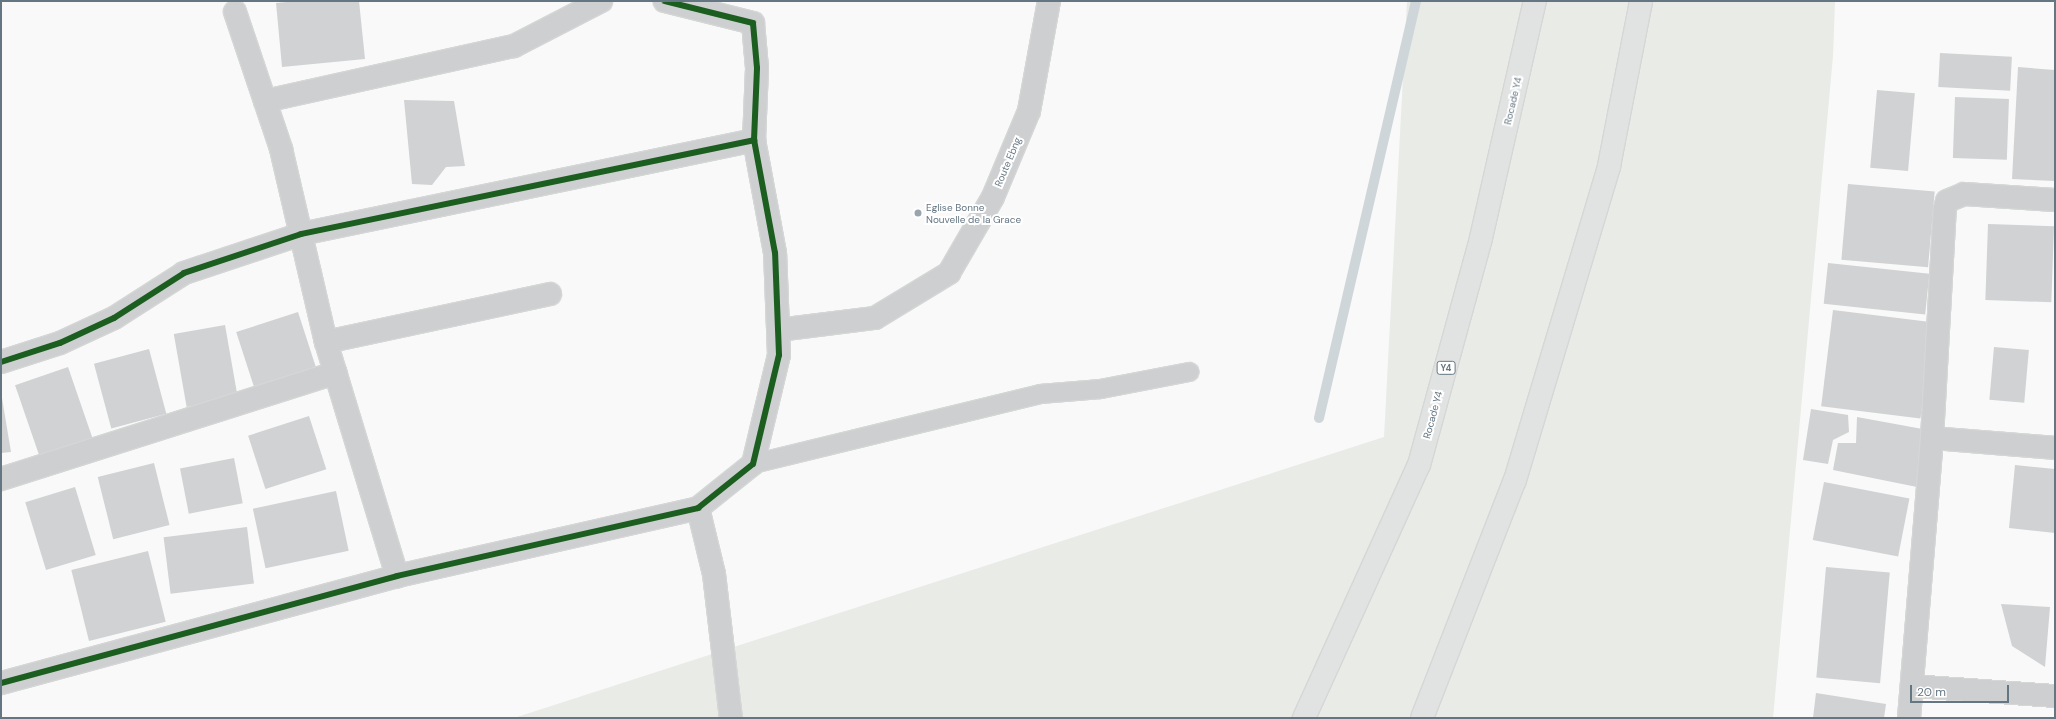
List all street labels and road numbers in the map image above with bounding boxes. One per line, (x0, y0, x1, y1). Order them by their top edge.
street label: Rocade Y4 (1502, 76, 1524, 126)
street label: Route Ebng (992, 135, 1024, 189)
road number: Y4 (1436, 361, 1456, 375)
street label: Rocade Y4 (1421, 390, 1445, 440)

